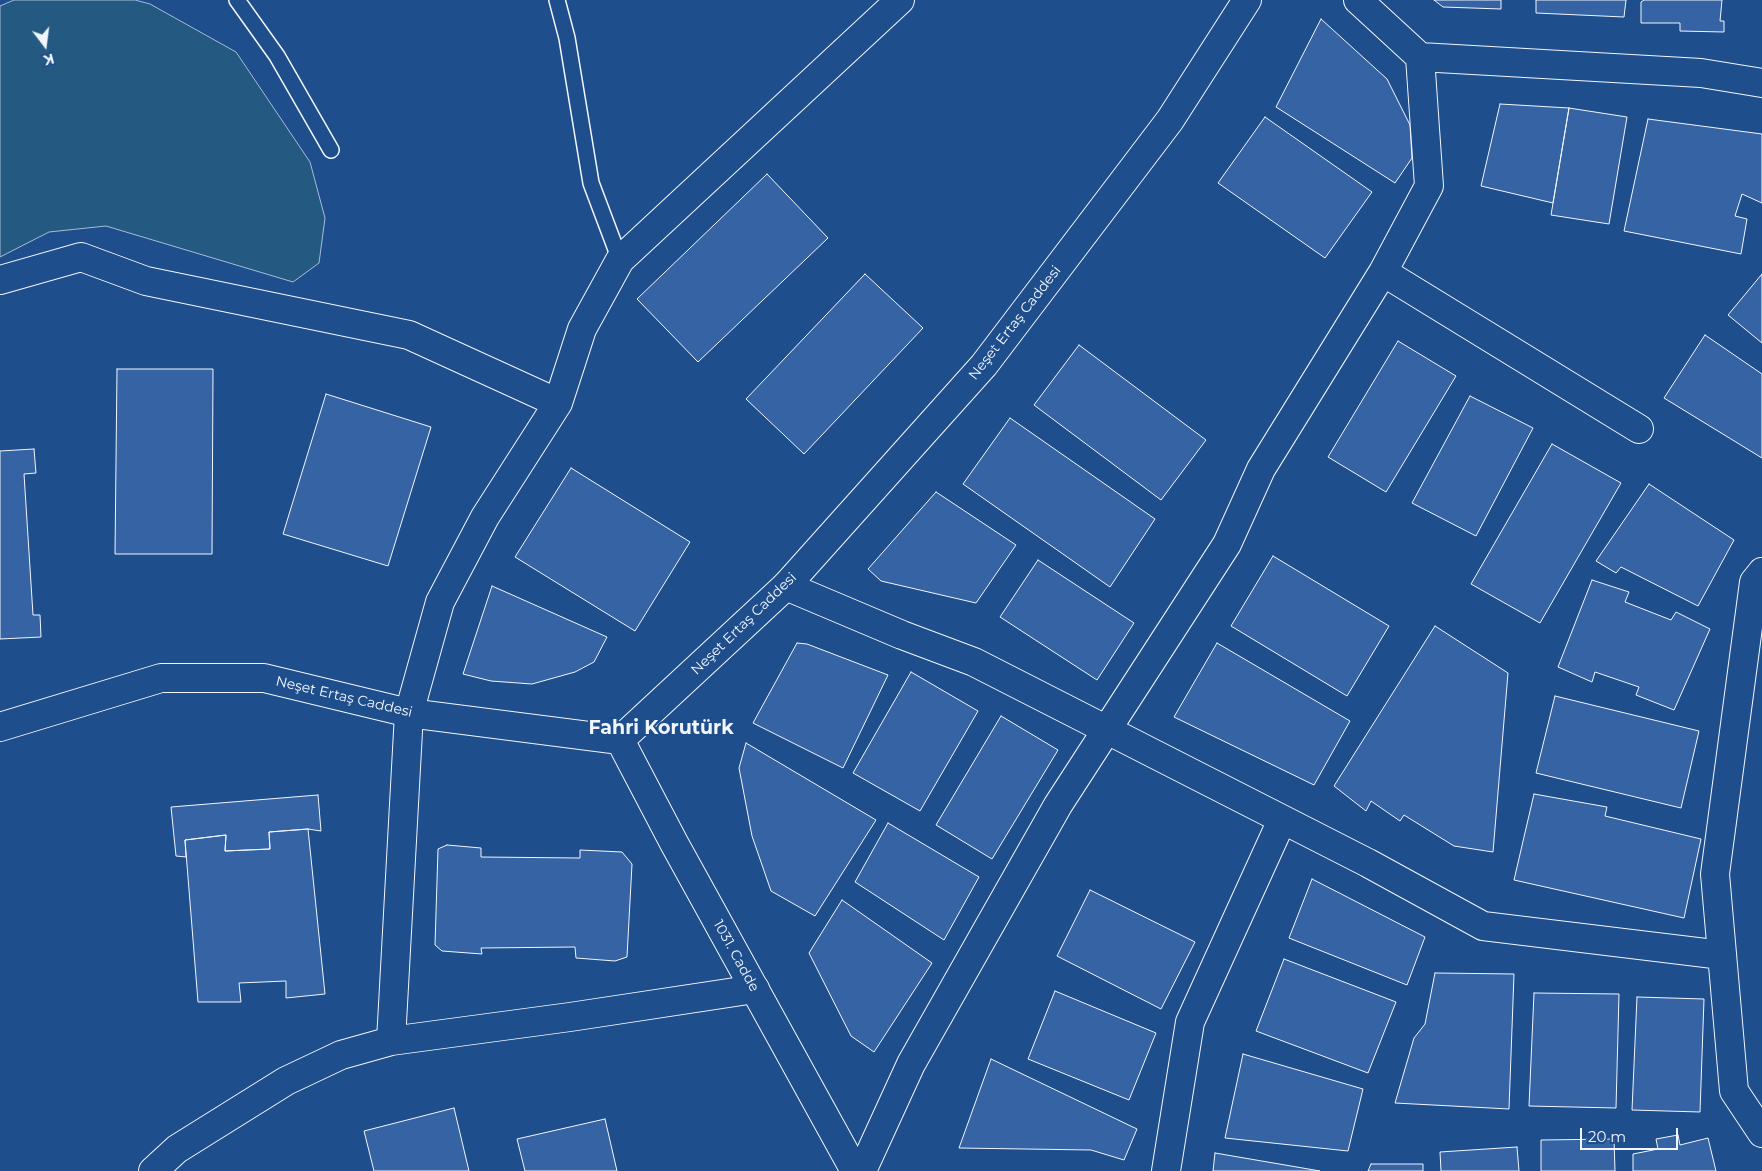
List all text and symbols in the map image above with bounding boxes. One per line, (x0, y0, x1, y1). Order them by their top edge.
north arrow (20, 20, 70, 70)
text: K (42, 49, 56, 70)
street label: Neşet Ertaş Caddesi (965, 263, 1065, 383)
street label: Neşet Ertaş Caddesi (688, 569, 800, 679)
street label: Neşet Ertaş Caddesi (274, 673, 414, 721)
district label: Fahri Korutürk (588, 717, 734, 739)
street label: 1031. Cadde (709, 917, 763, 995)
scale bar (1582, 1118, 1680, 1150)
text: 20 m (1588, 1127, 1626, 1146)

